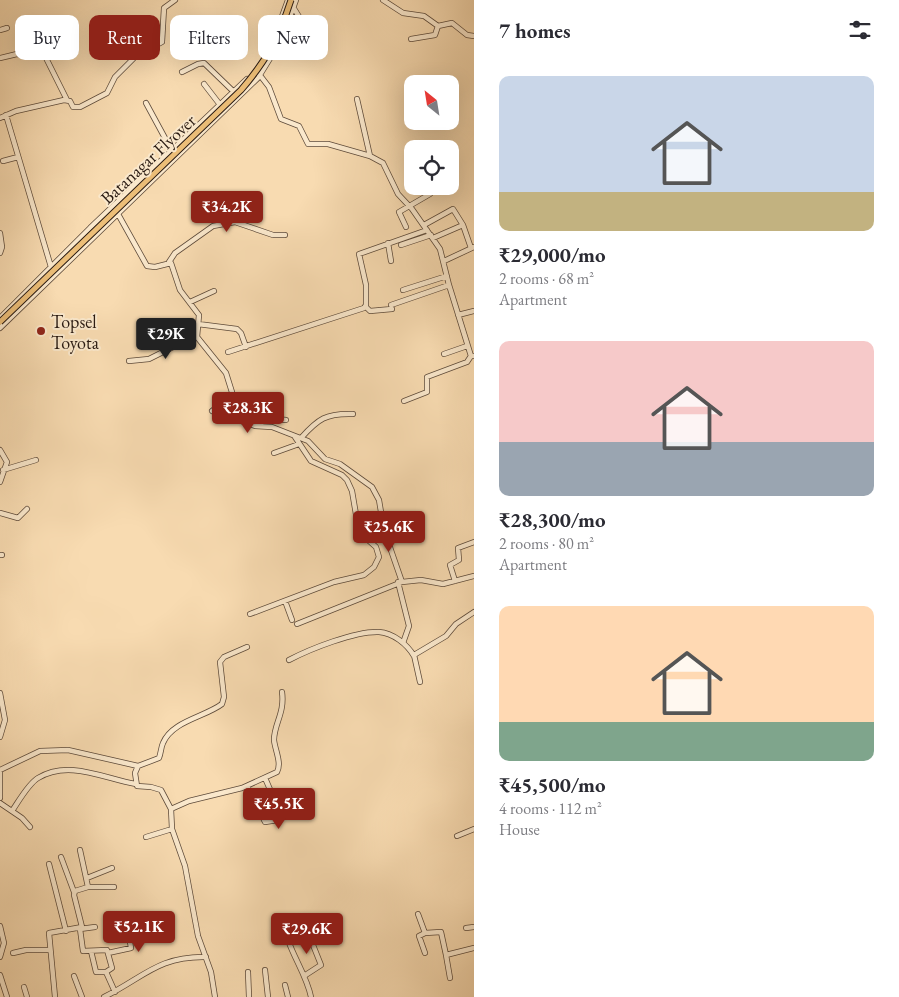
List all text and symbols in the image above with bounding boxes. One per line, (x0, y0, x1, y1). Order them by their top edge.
chip: Buy (15, 15, 79, 60)
chip: Rent (89, 15, 160, 60)
chip: Filters (170, 15, 248, 60)
chip: New (258, 15, 328, 60)
icon: filters (846, 16, 874, 44)
text: 7 homes (499, 17, 571, 44)
north arrow (404, 75, 459, 130)
map controls (404, 75, 459, 195)
icon: home (642, 108, 732, 198)
street label: Batanagar Flyover (96, 109, 200, 209)
button: locate (404, 140, 459, 195)
pin: ₹34.2K (186, 190, 268, 233)
text: ₹34.2K (202, 196, 252, 217)
text: ₹29,000/mo (499, 241, 606, 268)
text: 2 rooms · 68 m² (499, 268, 594, 289)
text: Apartment (499, 289, 567, 310)
place label: Topsel Toyota (51, 310, 100, 354)
pin: ₹29K (136, 318, 196, 360)
text: ₹29K (147, 323, 185, 344)
marker: Topsel Toyota (35, 325, 47, 337)
icon: home (642, 373, 732, 463)
pin: ₹28.3K (207, 392, 289, 434)
text: ₹28.3K (223, 397, 273, 418)
text: ₹28,300/mo (499, 506, 606, 533)
pin: ₹25.6K (348, 510, 430, 553)
text: ₹25.6K (364, 516, 414, 537)
text: 2 rooms · 80 m² (499, 533, 594, 554)
text: Apartment (499, 554, 567, 575)
icon: home (642, 638, 732, 728)
text: ₹45,500/mo (499, 771, 606, 798)
pin: ₹45.5K (238, 788, 320, 830)
text: ₹45.5K (254, 793, 304, 814)
text: 4 rooms · 112 m² (499, 798, 602, 819)
text: House (499, 819, 540, 840)
pin: ₹52.1K (98, 910, 180, 953)
pin: ₹29.6K (266, 912, 348, 955)
text: ₹52.1K (114, 916, 164, 937)
text: ₹29.6K (282, 918, 332, 939)

